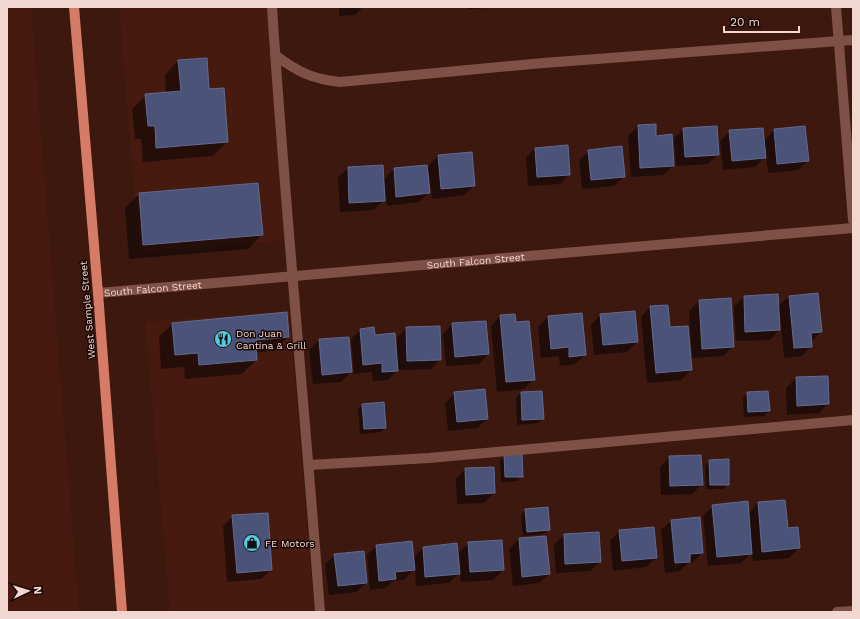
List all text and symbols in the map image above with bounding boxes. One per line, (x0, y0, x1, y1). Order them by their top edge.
scale bar (724, 8, 799, 34)
text: 20 m (730, 15, 760, 29)
street label: South Falcon Street (426, 251, 526, 271)
street label: West Sample Street (78, 260, 97, 359)
street label: South Falcon Street (103, 279, 203, 298)
place label: Don Juan Cantina & Grill (236, 328, 306, 351)
restaurant icon: Don Juan Cantina & Grill (213, 329, 233, 349)
shop icon: FE Motors (242, 533, 262, 553)
place label: FE Motors (265, 538, 315, 549)
north arrow (8, 571, 48, 611)
text: N (31, 586, 44, 595)

